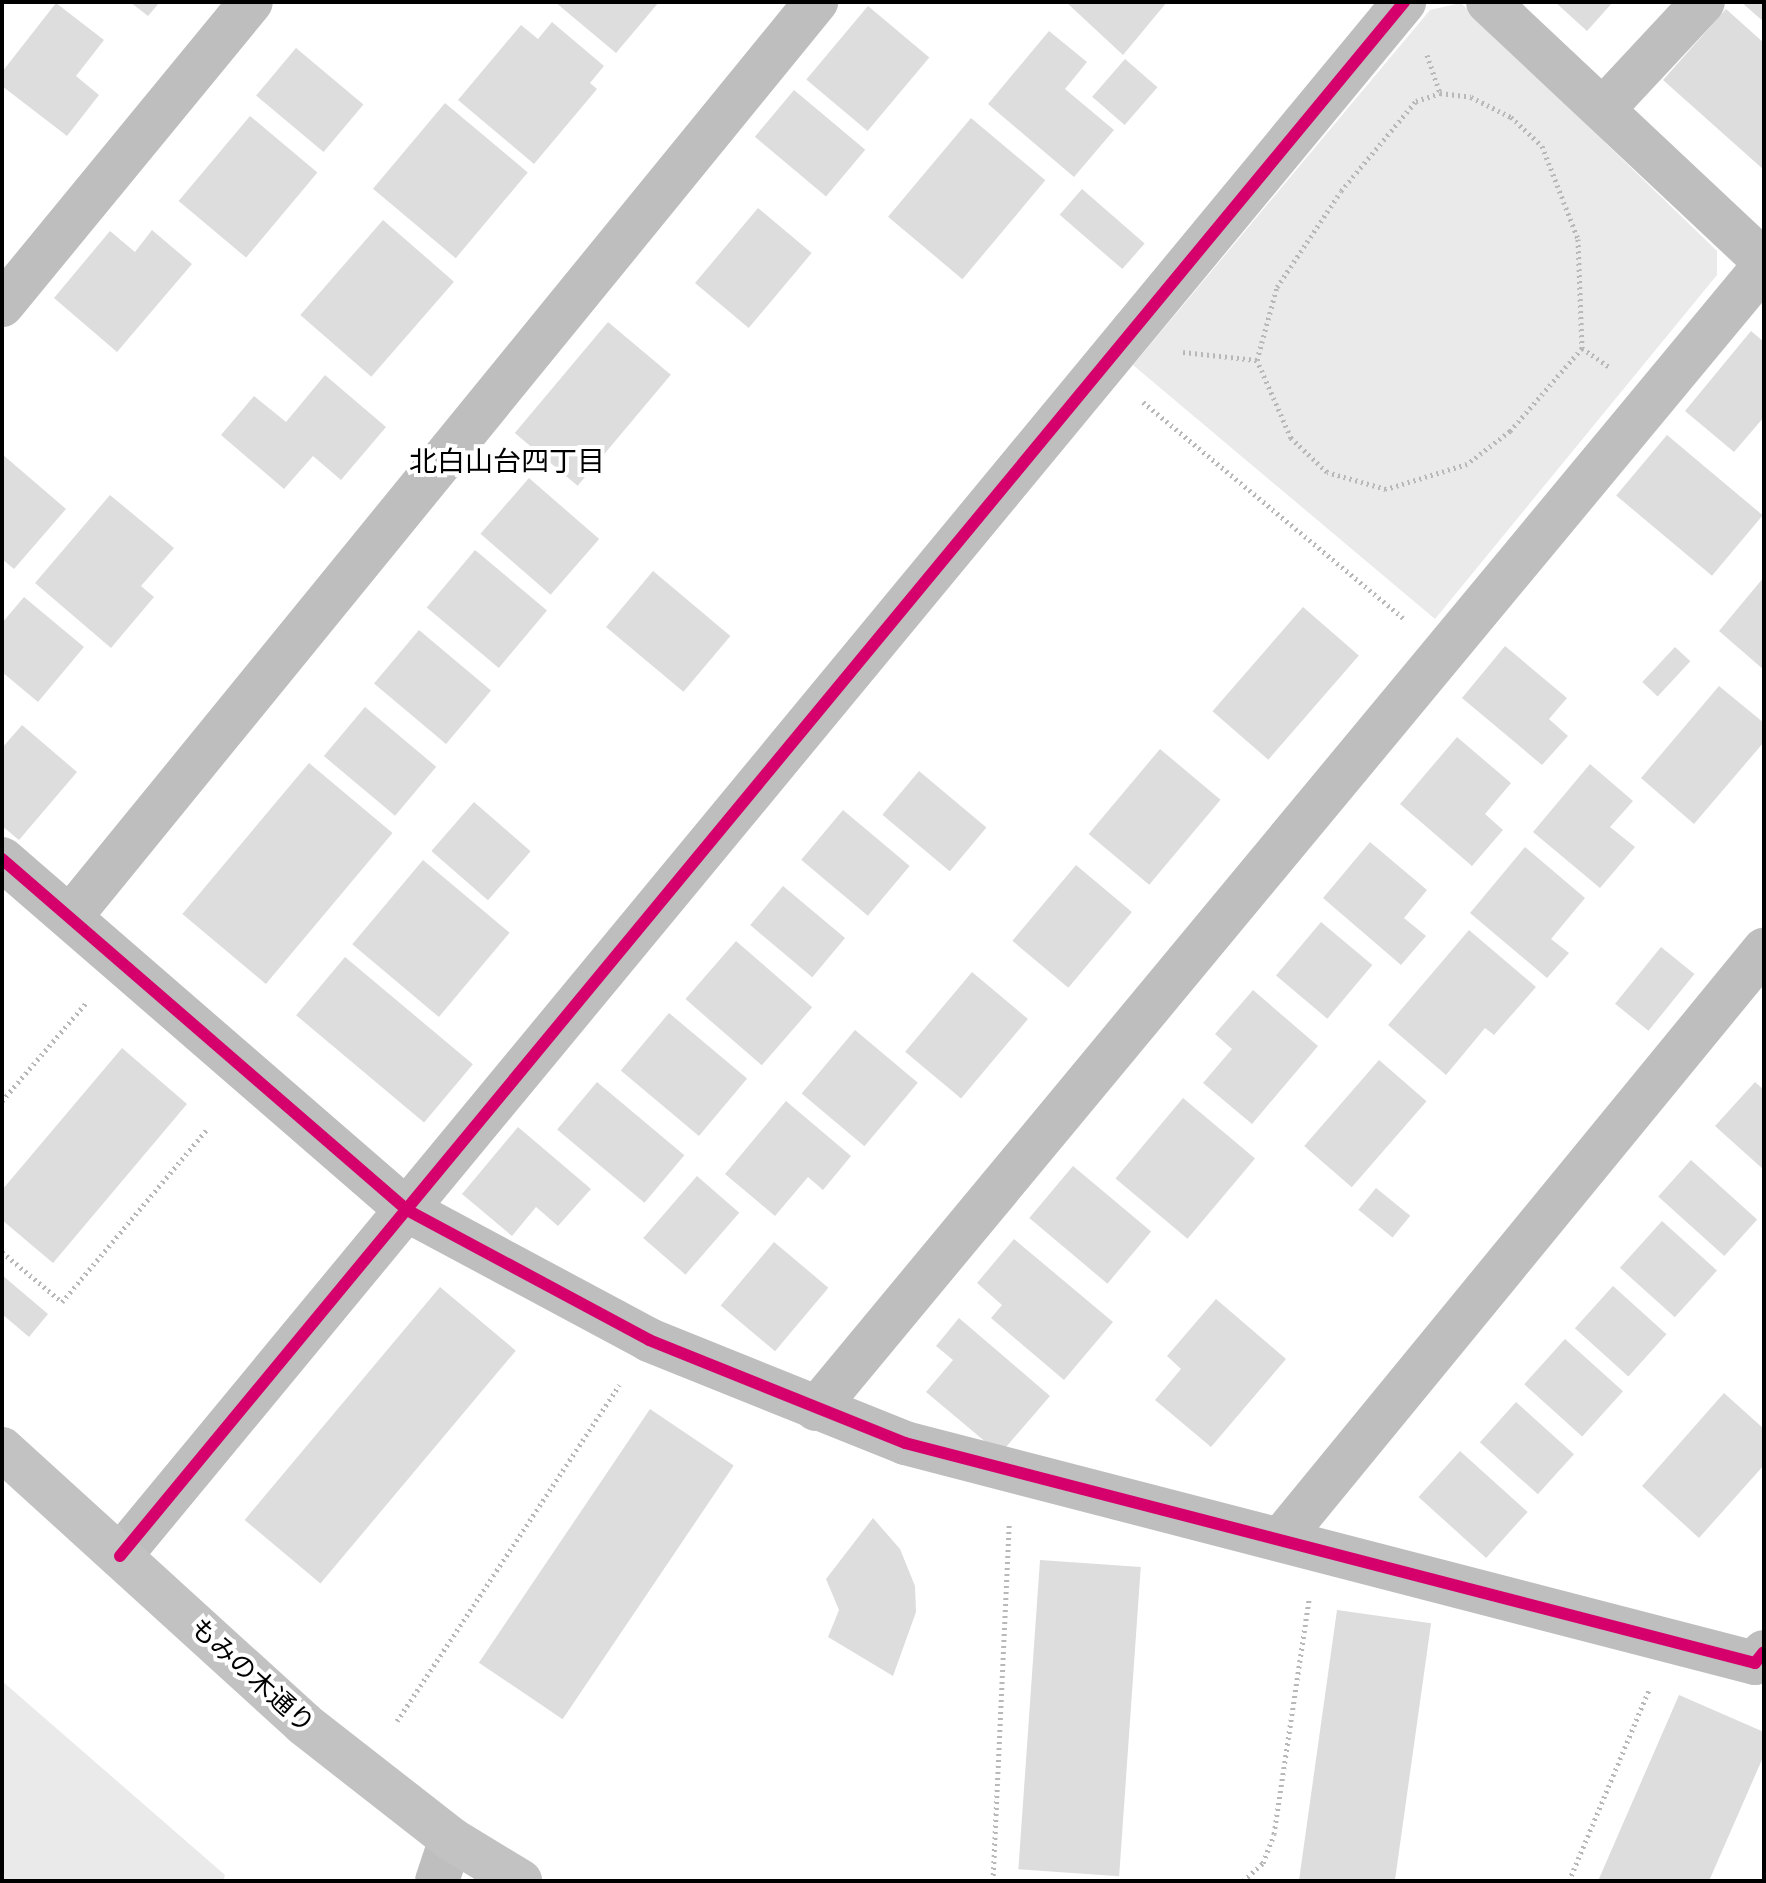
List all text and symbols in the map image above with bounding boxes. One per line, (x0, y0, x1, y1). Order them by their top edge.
district label: 北白山台四丁目 (409, 445, 605, 479)
street label: もみの木通り (184, 1612, 320, 1740)

